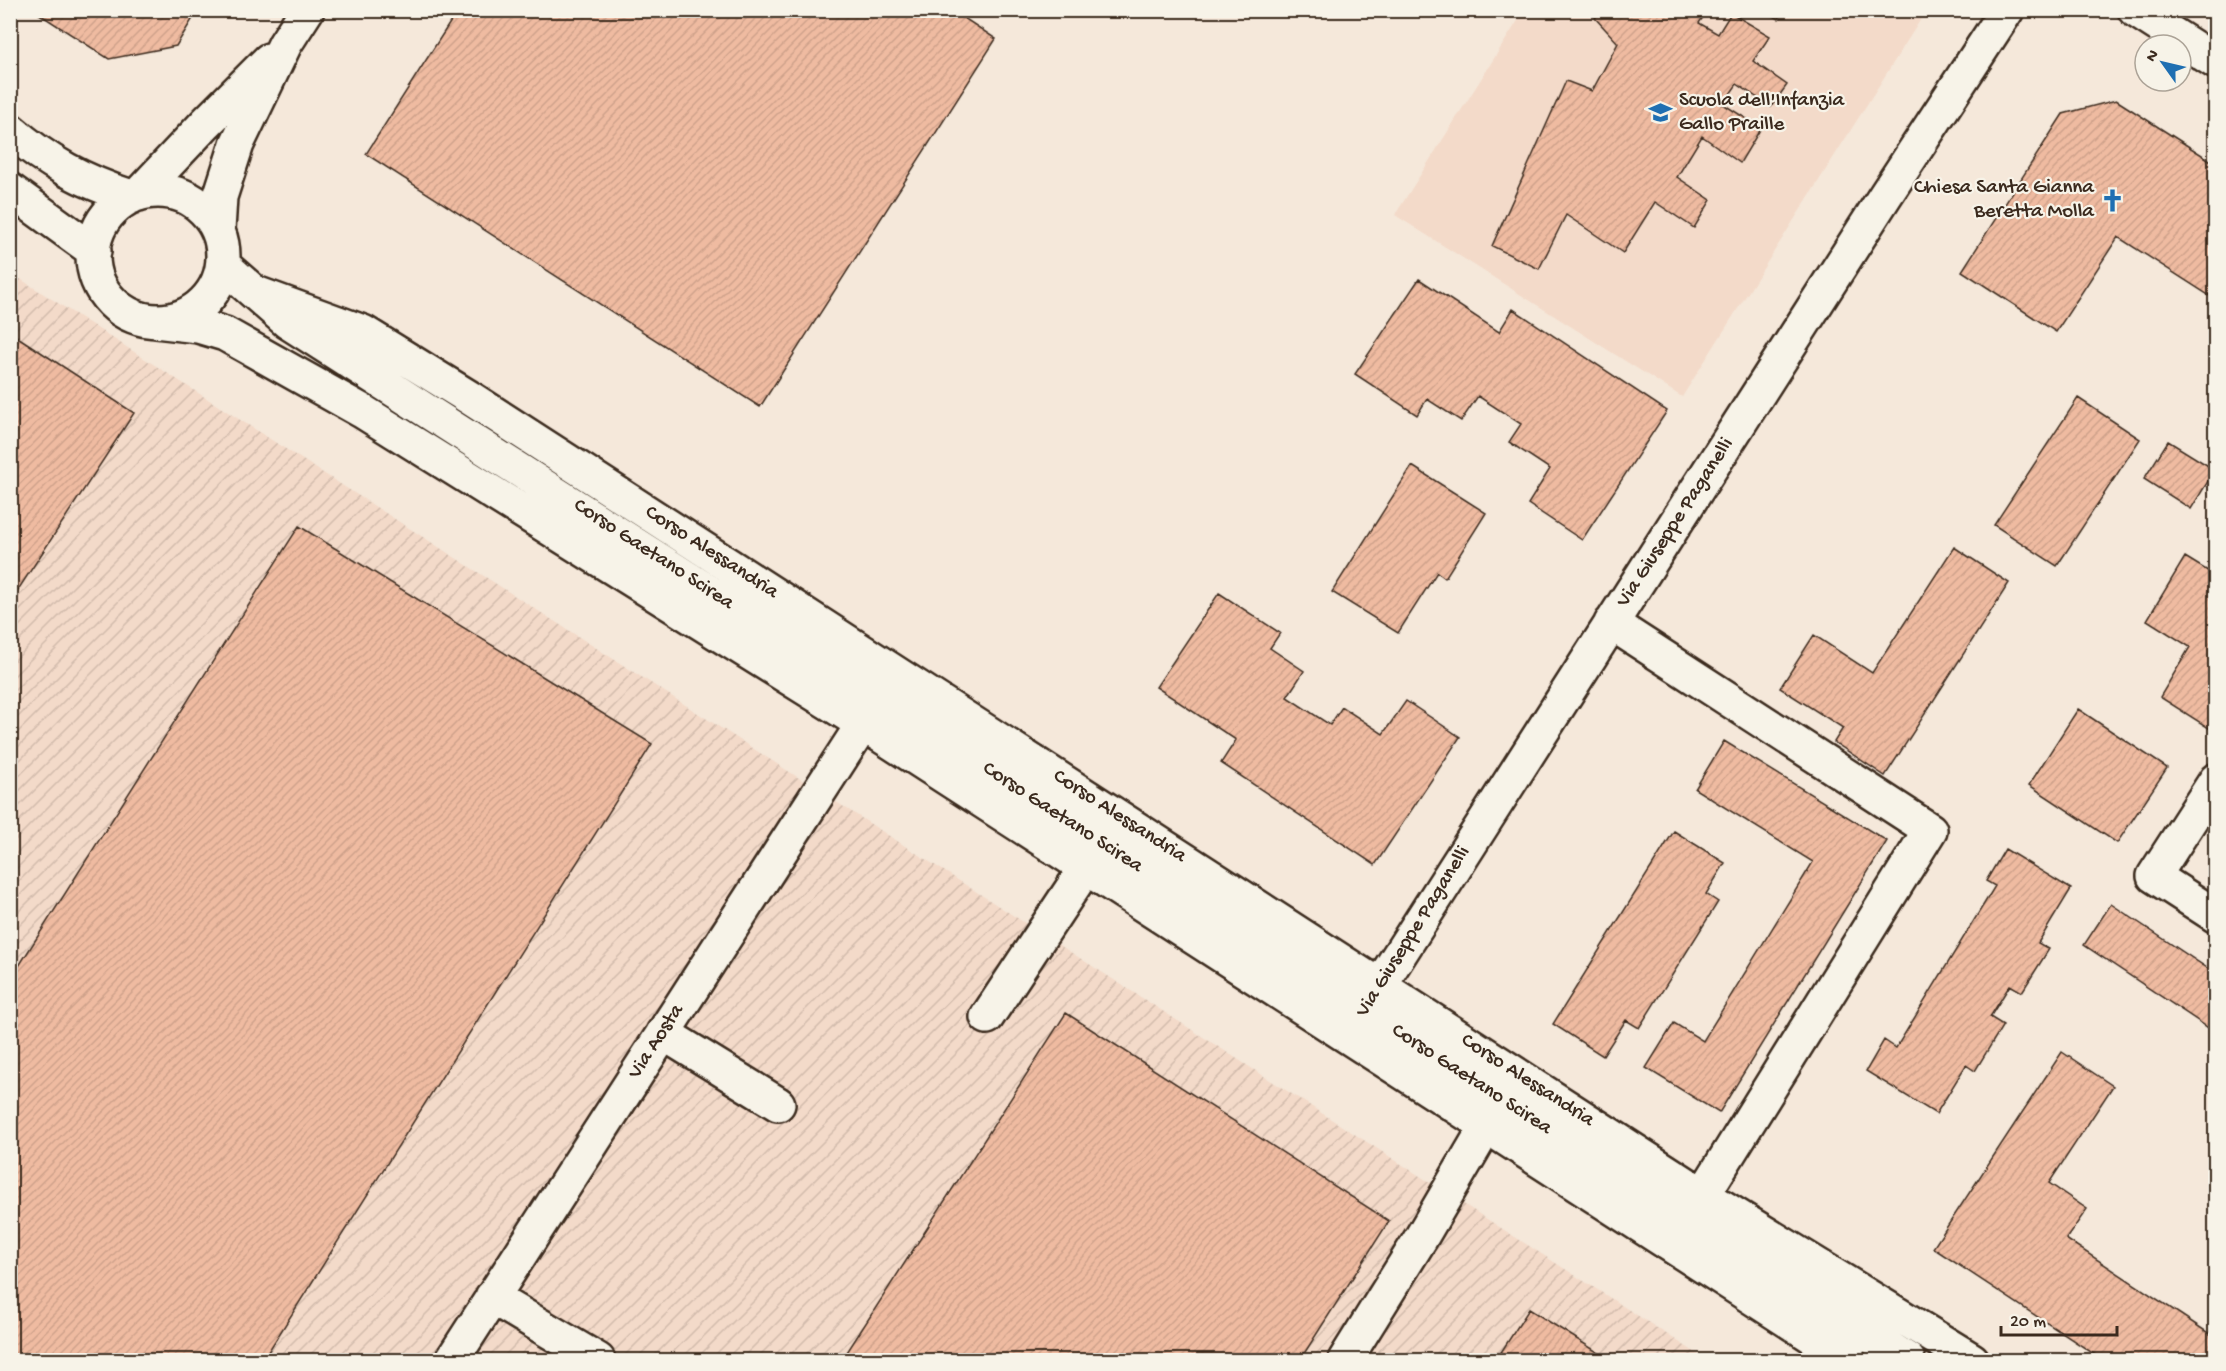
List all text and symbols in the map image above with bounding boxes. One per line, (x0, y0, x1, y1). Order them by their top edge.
north arrow (2133, 33, 2193, 93)
text: N (2143, 46, 2165, 66)
place label: Scuola dell'Infanzia Gallo Praille (1679, 89, 1846, 138)
school or university icon: Scuola dell'Infanzia Gallo Praille (1648, 100, 1674, 126)
place label: Chiesa Santa Gianna Beretta Molla (1914, 176, 2095, 225)
church icon: Chiesa Santa Gianna Beretta Molla (2099, 187, 2125, 213)
street label: Via Giuseppe Paganelli (1611, 434, 1740, 613)
street label: Corso Gaetano Scirea (568, 494, 739, 617)
street label: Corso Alessandria (640, 501, 784, 606)
street label: Corso Gaetano Scirea (977, 757, 1148, 880)
street label: Corso Alessandria (1048, 765, 1192, 870)
street label: Via Giuseppe Paganelli (1351, 842, 1477, 1023)
street label: Via Aosta (623, 999, 691, 1085)
street label: Corso Gaetano Scirea (1386, 1019, 1557, 1142)
street label: Corso Alessandria (1456, 1029, 1600, 1134)
scale bar (2001, 1299, 2116, 1337)
text: 20 m (2010, 1312, 2046, 1333)

